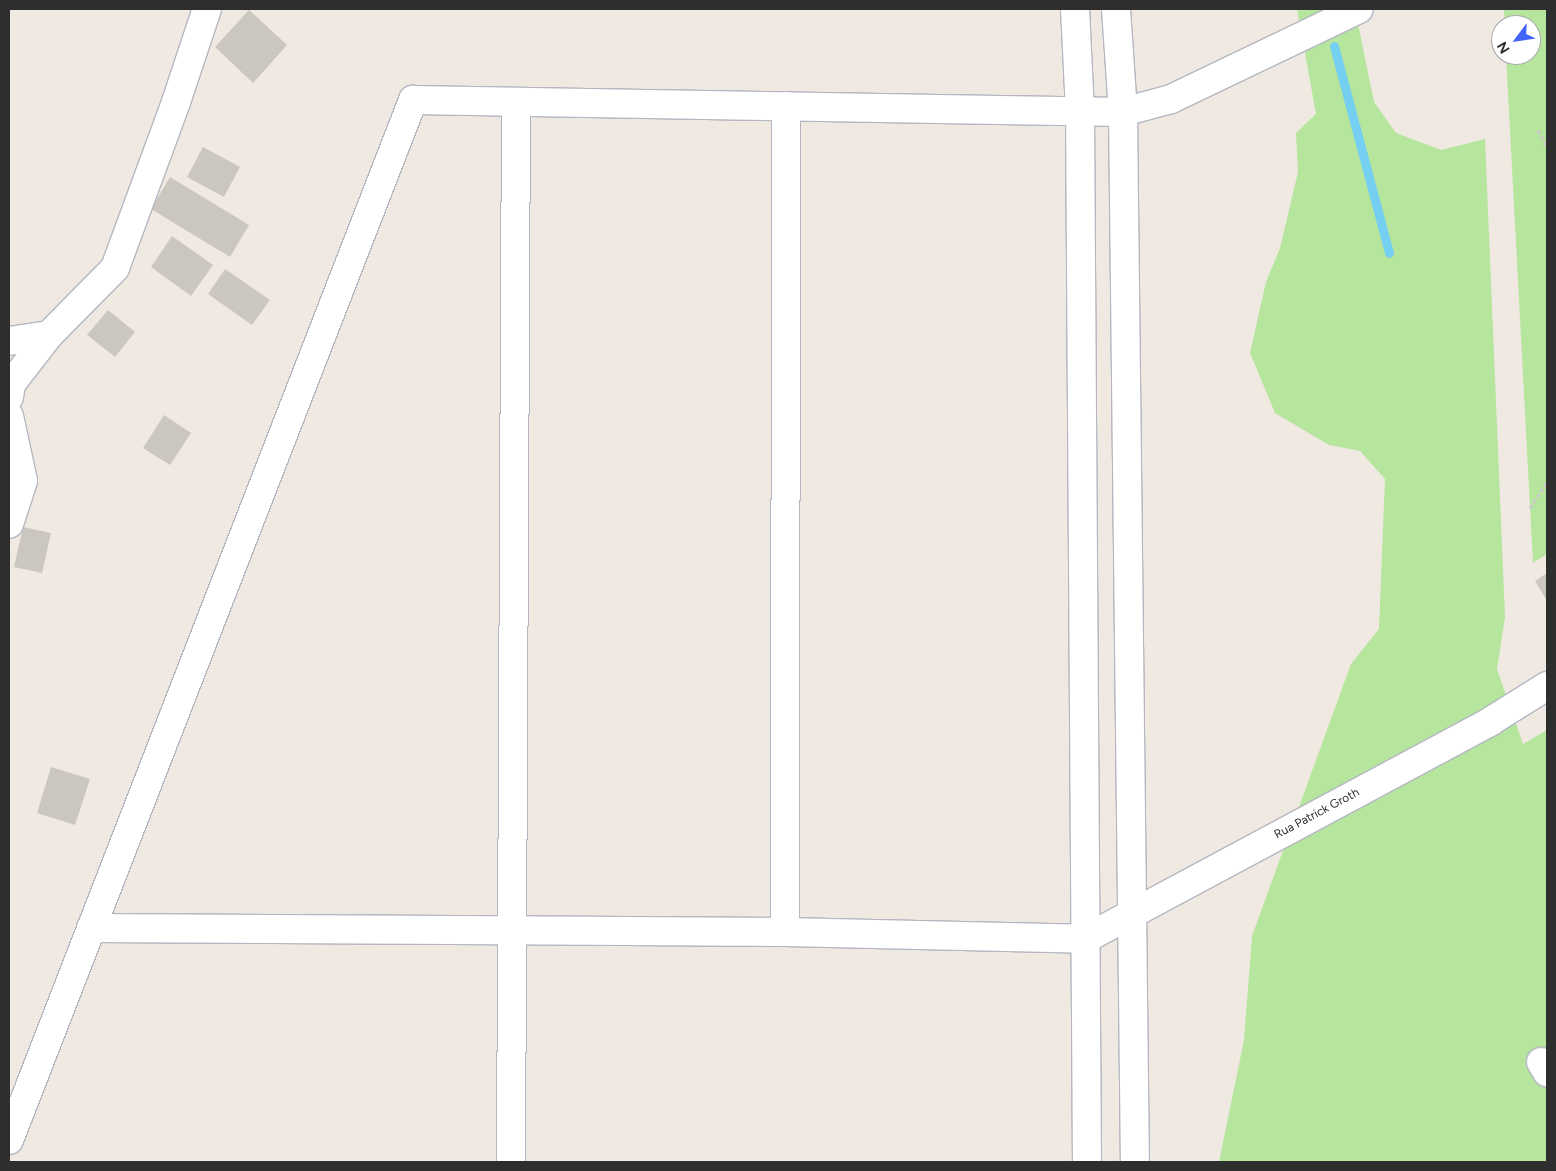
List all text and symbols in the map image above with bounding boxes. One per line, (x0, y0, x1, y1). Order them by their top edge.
north arrow (1491, 15, 1541, 65)
text: N (1494, 38, 1514, 56)
street label: Rua Patrick Groth (1272, 786, 1362, 842)

